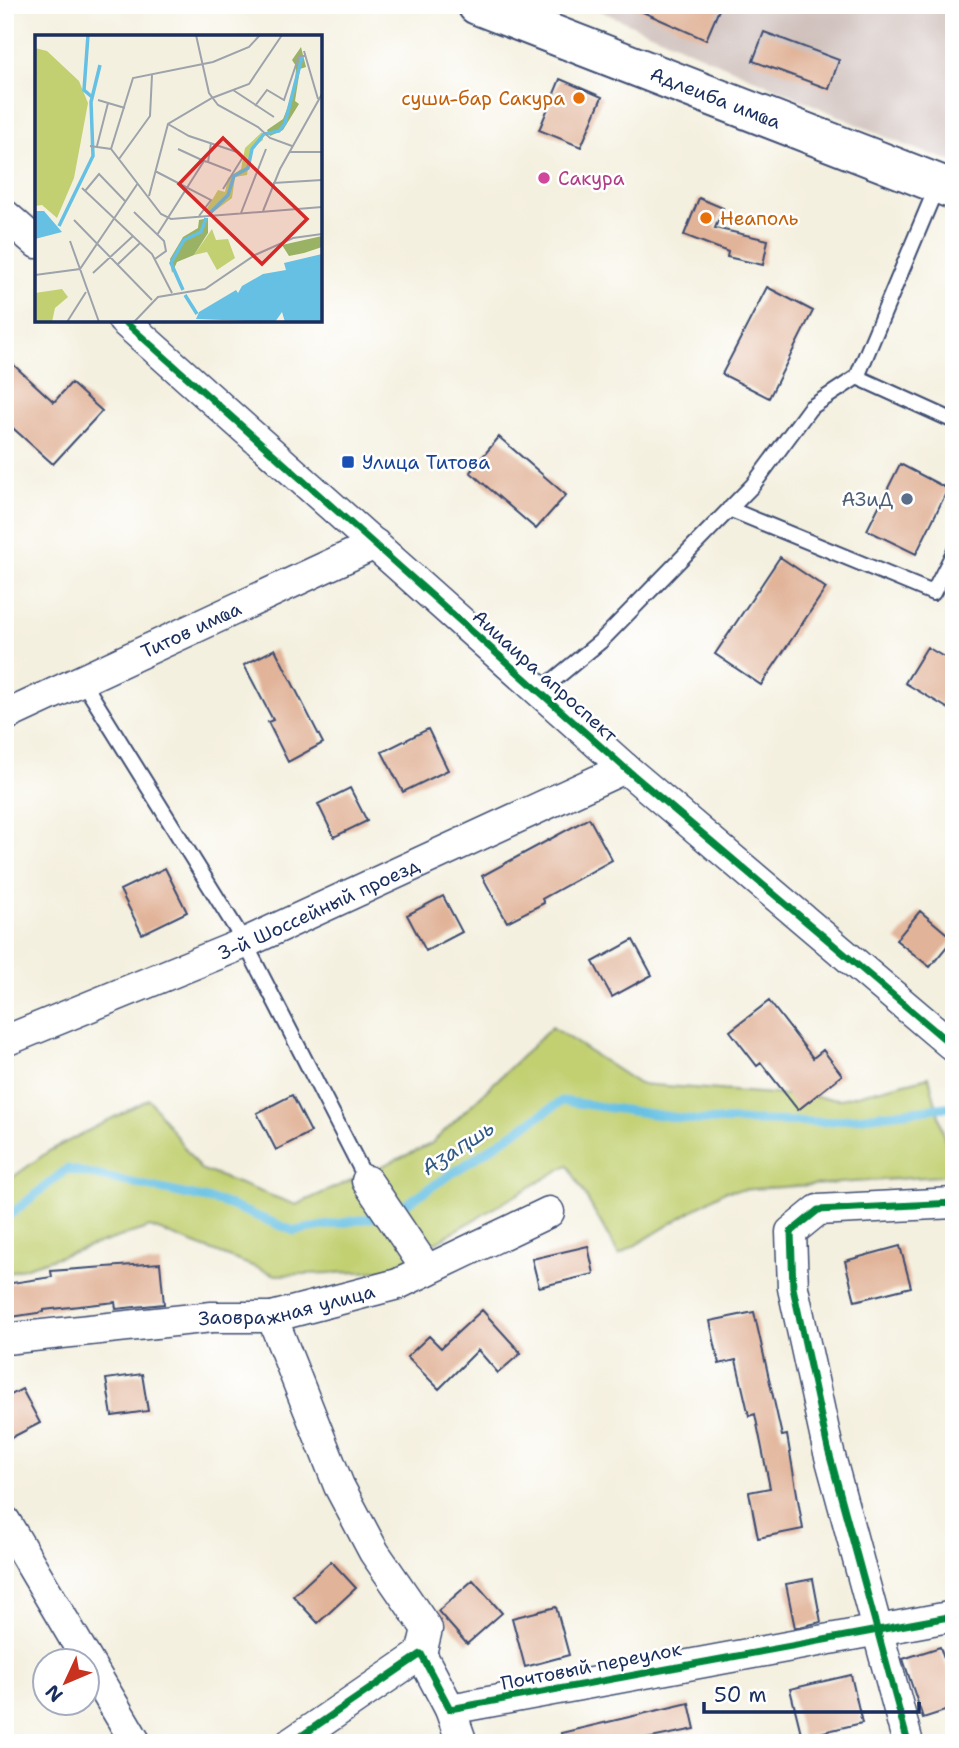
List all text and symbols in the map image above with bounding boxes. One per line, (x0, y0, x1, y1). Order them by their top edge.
inset map (35, 35, 322, 322)
street label: Адлеиба имҩа (647, 61, 785, 134)
place label: суши-бар Сакура (401, 86, 565, 111)
marker: суши-бар Сакура (571, 90, 587, 106)
place label: Сакура (558, 166, 625, 191)
marker: Сакура (536, 170, 552, 186)
place label: Неаполь (720, 206, 798, 231)
marker: Неаполь (698, 210, 714, 226)
place label: Улица Титова (362, 450, 490, 475)
marker: Улица Титова (340, 454, 356, 470)
place label: АЗиД (841, 487, 894, 512)
marker: АЗиД (899, 491, 915, 507)
street label: Титов имҩа (137, 595, 245, 664)
street label: Аииаира апроспект (467, 604, 623, 748)
street label: 3-й Шоссейный проезд (213, 852, 423, 966)
water label: Аӡаԥшь (416, 1114, 500, 1182)
street label: Заовражная улица (197, 1278, 377, 1331)
street label: Почтовый переулок (499, 1636, 683, 1696)
north arrow (32, 1646, 102, 1716)
scale bar (704, 1671, 919, 1715)
text: N (40, 1679, 68, 1708)
text: 50 m (714, 1681, 767, 1709)

